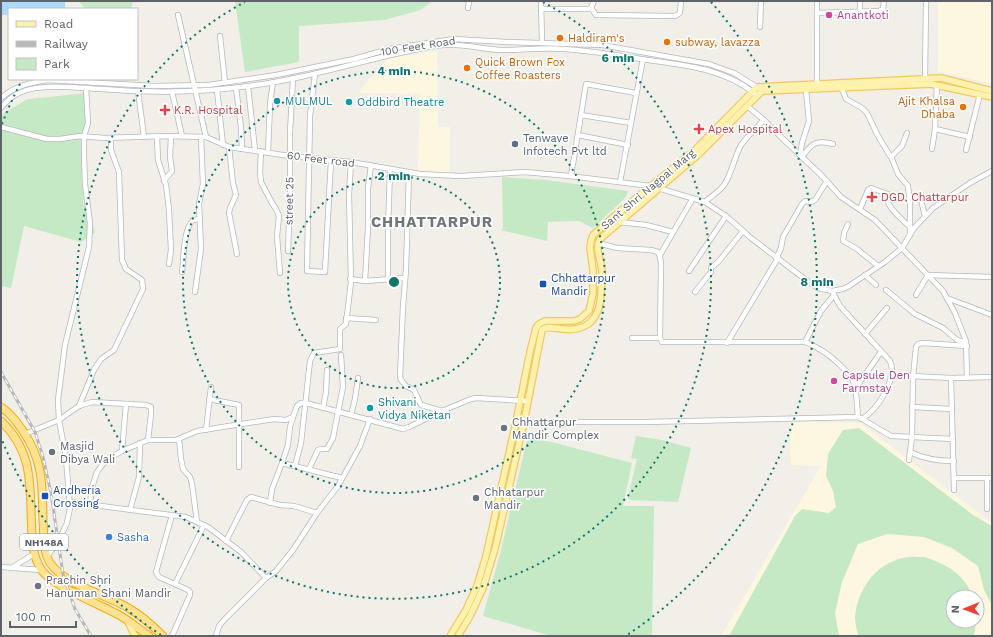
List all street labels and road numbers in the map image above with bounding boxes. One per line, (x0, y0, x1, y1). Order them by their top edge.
street label: 100 Feet Road (380, 34, 456, 59)
street label: Sant Shri Nagpal Marg (599, 146, 698, 233)
street label: 60 Feet road (286, 149, 356, 170)
street label: street 25 (283, 177, 296, 225)
road number: NH148A (20, 534, 68, 550)

